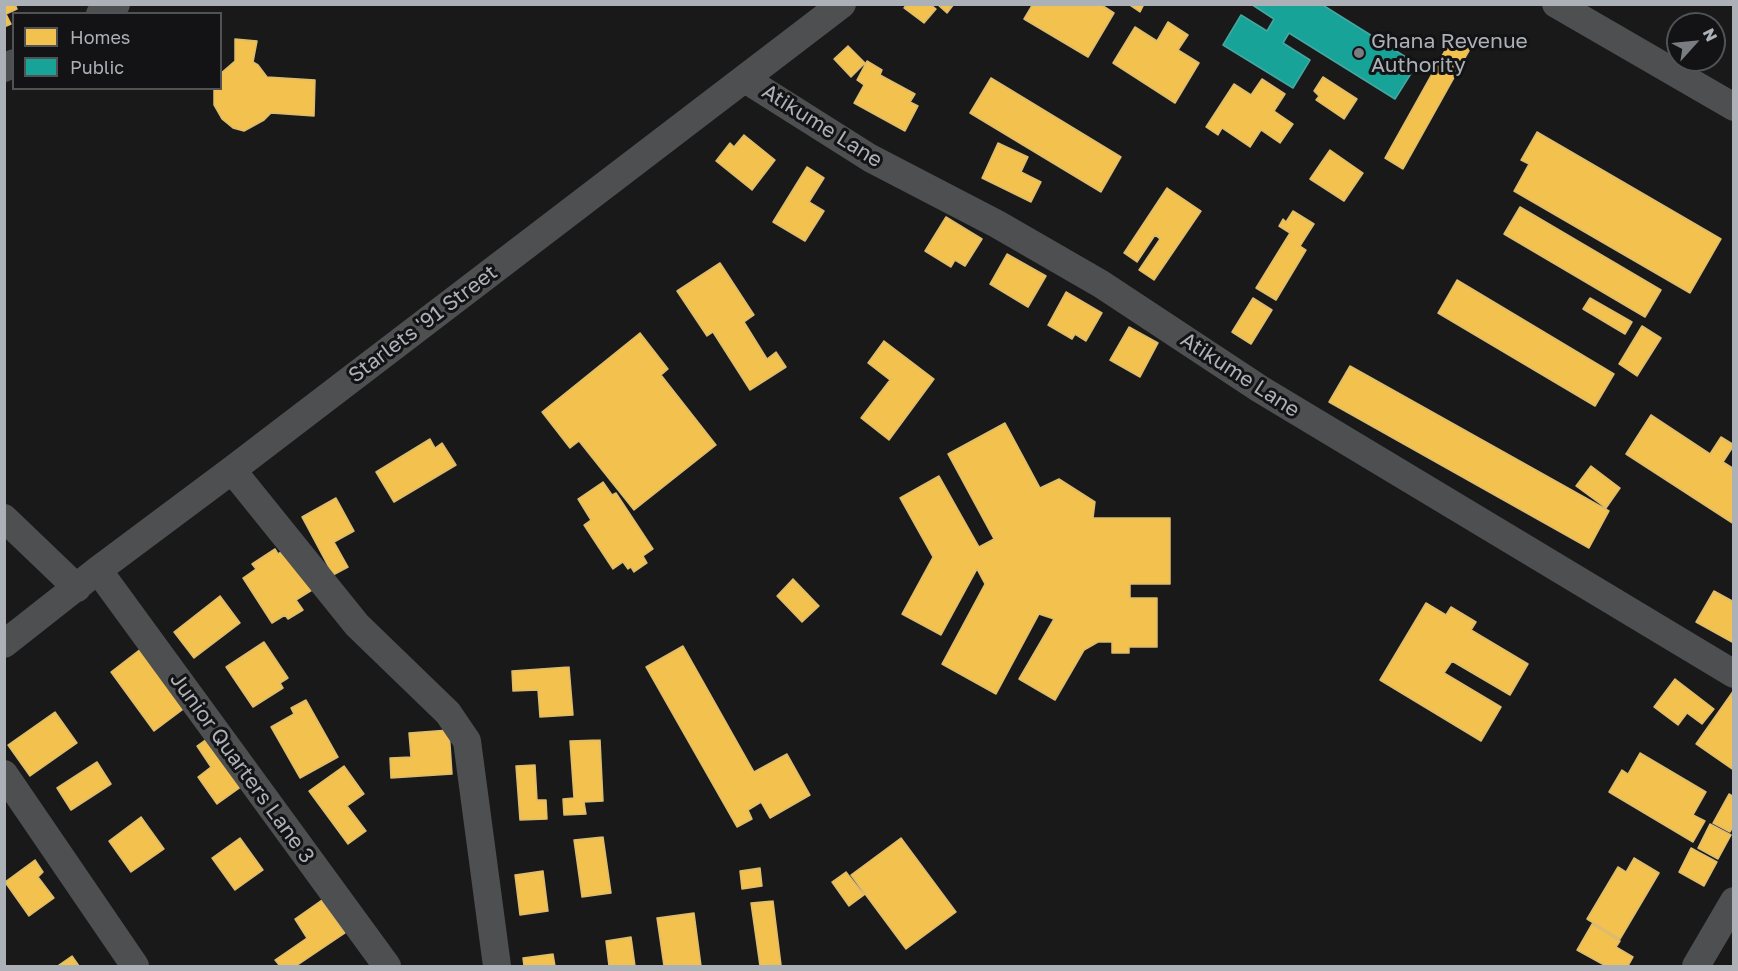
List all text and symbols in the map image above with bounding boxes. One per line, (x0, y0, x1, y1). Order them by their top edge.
legend (12, 12, 222, 90)
north arrow (1666, 12, 1726, 72)
text: N (1699, 25, 1722, 45)
text: Homes (70, 26, 130, 48)
place label: Ghana Revenue Authority (1371, 28, 1528, 78)
marker: Ghana Revenue Authority (1352, 46, 1366, 60)
text: Public (70, 56, 124, 78)
street label: Atikume Lane (757, 79, 887, 173)
street label: Starlets '91 Street (344, 260, 502, 388)
street label: Atikume Lane (1176, 327, 1304, 423)
street label: Junior Quarters Lane 3 (164, 668, 320, 868)

